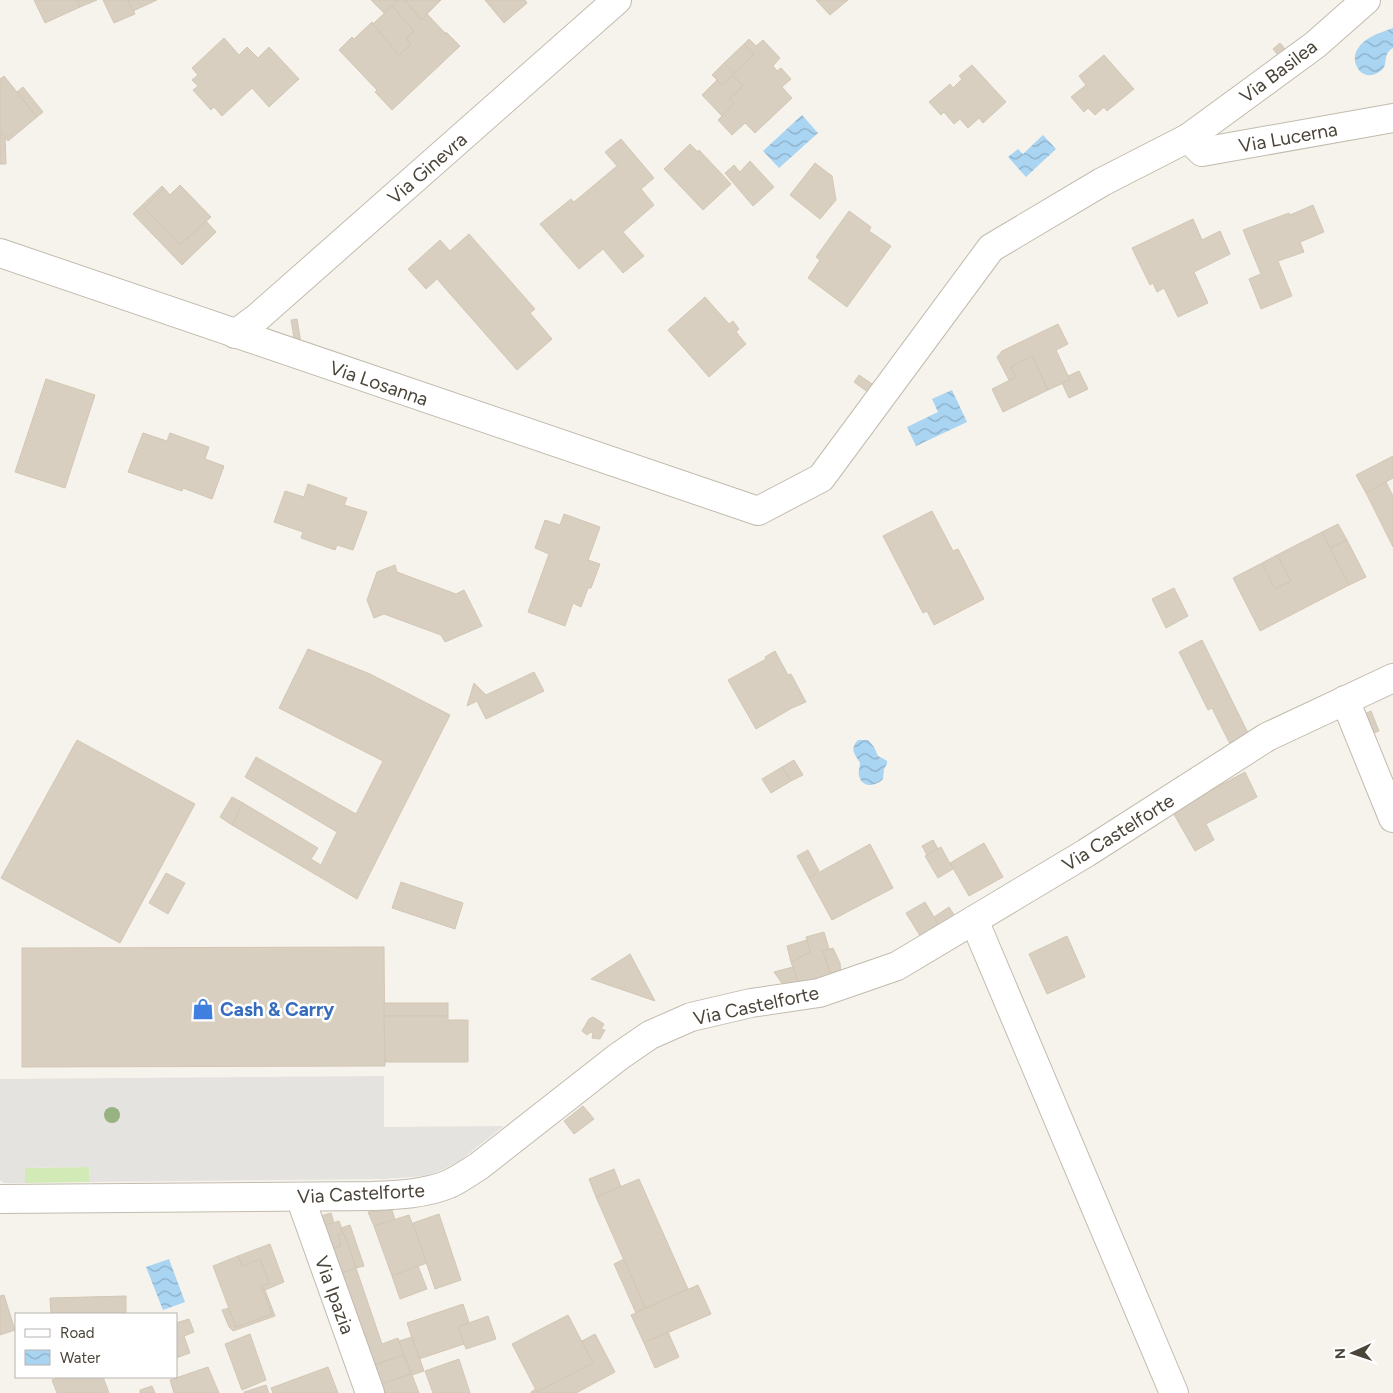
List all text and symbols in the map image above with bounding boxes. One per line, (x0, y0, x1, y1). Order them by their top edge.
street label: Via Basilea (1235, 35, 1321, 108)
street label: Via Lucerna (1237, 118, 1339, 157)
street label: Via Ginevra (383, 128, 472, 209)
street label: Via Losanna (327, 356, 431, 411)
street label: Via Castelforte (1058, 789, 1179, 876)
street label: Via Castelforte (691, 981, 821, 1030)
shop icon: Cash & Carry (190, 996, 216, 1022)
place label: Cash & Carry (220, 998, 334, 1021)
street label: Via Castelforte (297, 1179, 425, 1208)
street label: Via Ipazia (310, 1253, 359, 1337)
legend (15, 1313, 178, 1378)
text: Road (60, 1324, 95, 1342)
north arrow (1328, 1328, 1378, 1378)
text: N (1332, 1348, 1349, 1360)
text: Water (60, 1349, 100, 1367)

